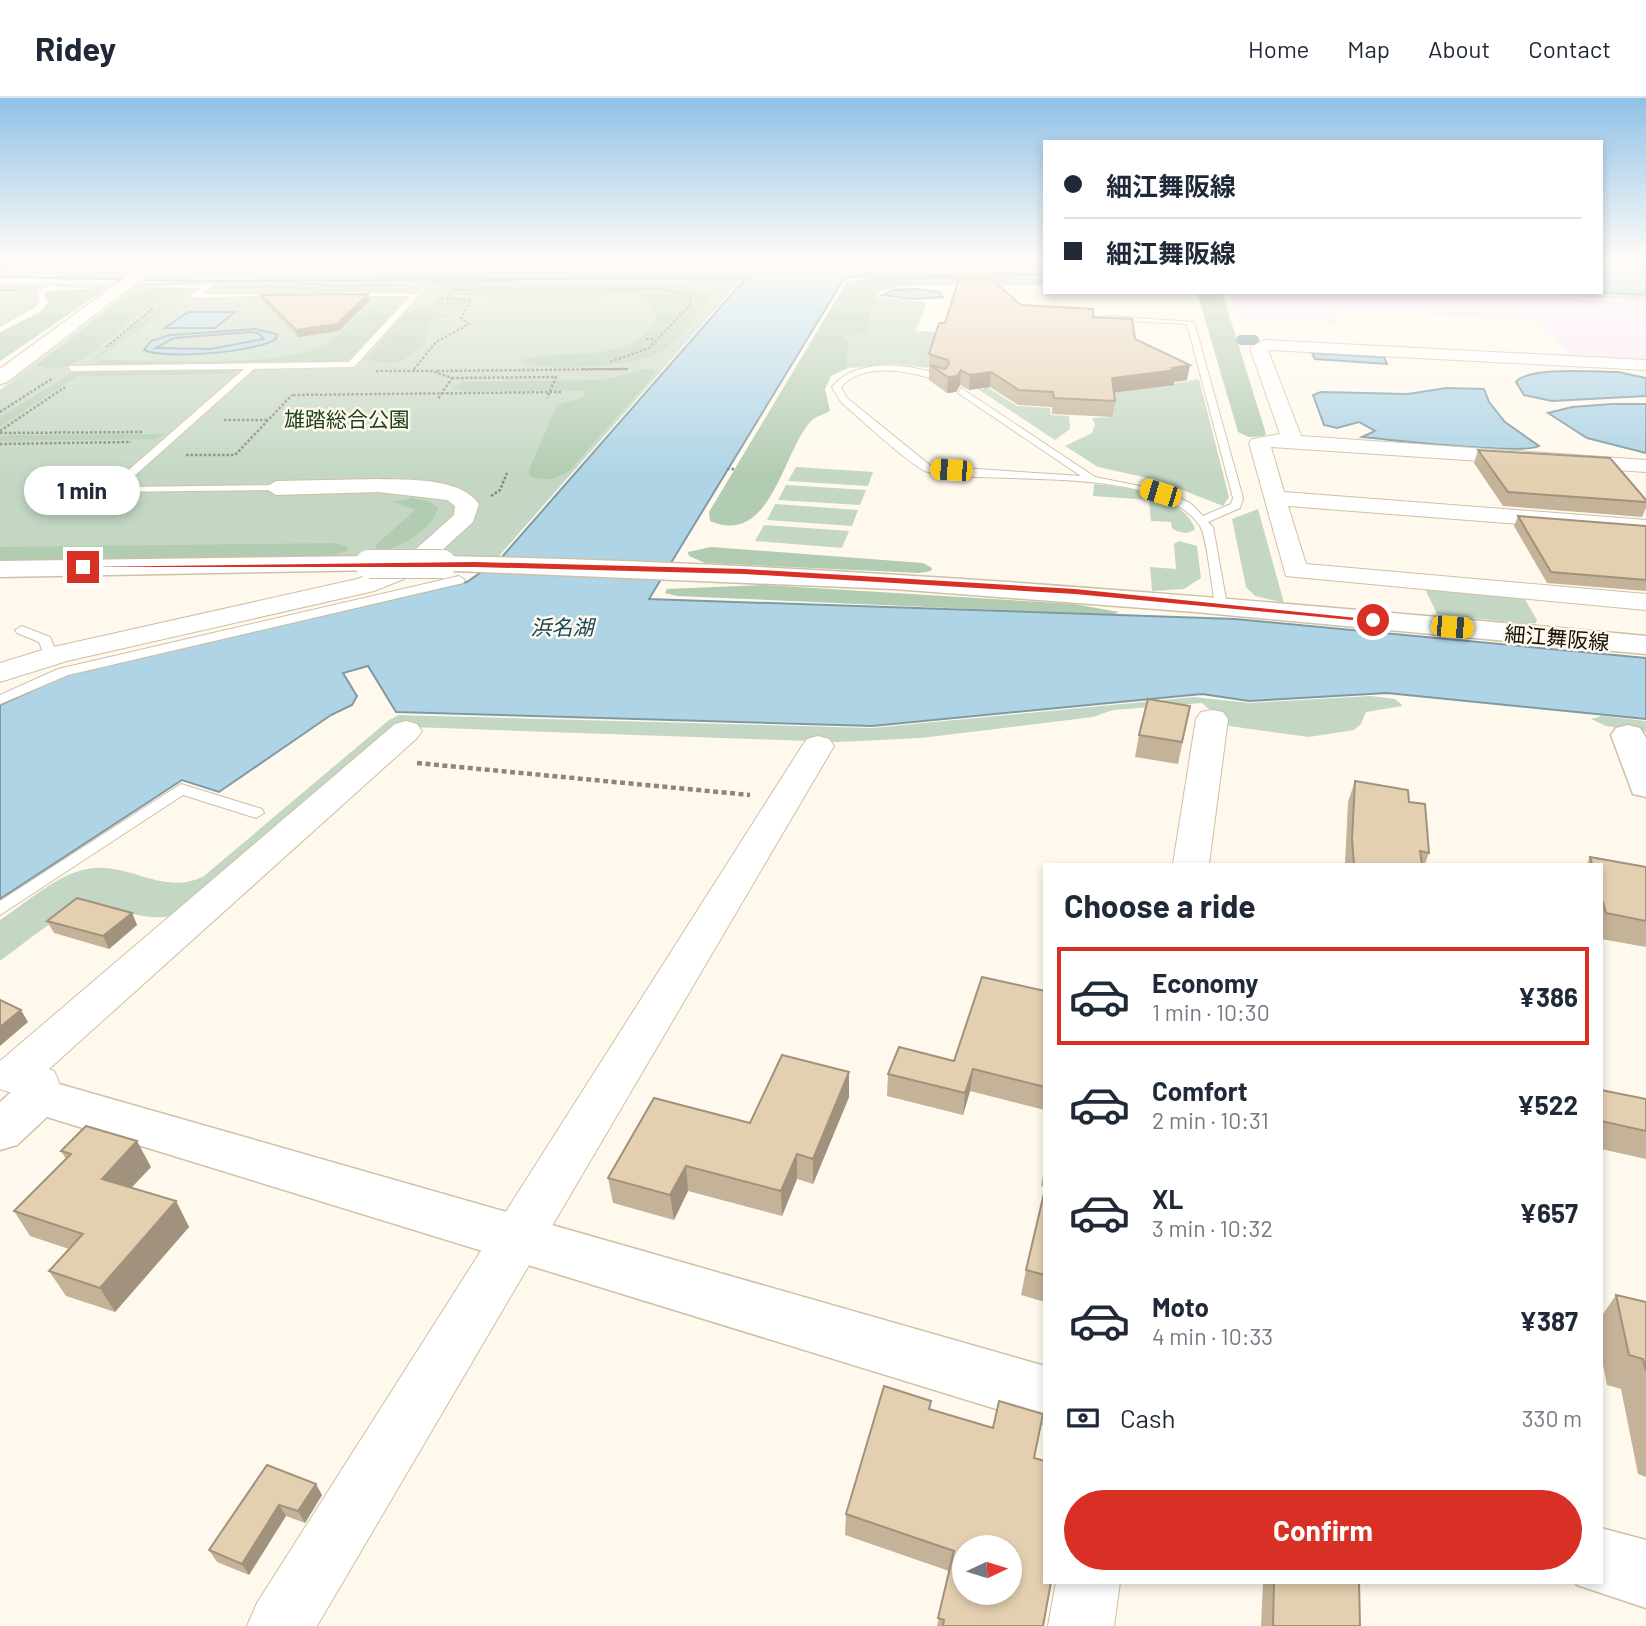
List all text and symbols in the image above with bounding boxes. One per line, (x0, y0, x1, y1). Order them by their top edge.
text: Ridey (35, 28, 116, 68)
text: Home (1248, 34, 1309, 63)
text: Map (1347, 34, 1390, 63)
text: About (1428, 34, 1490, 63)
text: Contact (1528, 34, 1611, 63)
text: 細江舞阪線 (1106, 170, 1236, 201)
text: 細江舞阪線 (1106, 237, 1236, 268)
park label: 雄踏総合公園 (284, 406, 410, 431)
car (930, 458, 973, 482)
callout: 1 min (25, 466, 141, 514)
text: 1 min (57, 476, 107, 504)
car (1137, 477, 1184, 509)
route end (67, 551, 99, 583)
route start (1357, 604, 1389, 636)
water label: 浜名湖 (531, 614, 596, 639)
car (1431, 615, 1474, 639)
street label: 細江舞阪線 (1504, 620, 1610, 654)
text: Choose a ride (1064, 886, 1256, 924)
icon: car (1068, 965, 1131, 1028)
text: Economy (1152, 967, 1258, 998)
text: ¥386 (1518, 981, 1578, 1012)
text: 1 min · 10:30 (1152, 998, 1270, 1026)
icon: car (1068, 1073, 1131, 1136)
text: Comfort (1152, 1075, 1248, 1106)
text: ¥522 (1517, 1089, 1578, 1120)
text: 2 min · 10:31 (1152, 1106, 1269, 1134)
icon: car (1068, 1181, 1131, 1244)
text: XL (1152, 1183, 1183, 1214)
text: ¥657 (1519, 1197, 1578, 1228)
text: 3 min · 10:32 (1152, 1214, 1273, 1242)
icon: car (1068, 1289, 1131, 1352)
text: Moto (1152, 1291, 1209, 1322)
text: ¥387 (1519, 1305, 1578, 1336)
text: 4 min · 10:33 (1152, 1322, 1273, 1350)
icon: cash (1064, 1399, 1102, 1437)
text: Cash (1120, 1402, 1175, 1433)
text: 330 m (1522, 1404, 1582, 1432)
button: Confirm (1064, 1490, 1582, 1570)
north arrow (952, 1535, 1022, 1605)
map controls (952, 1535, 1022, 1605)

